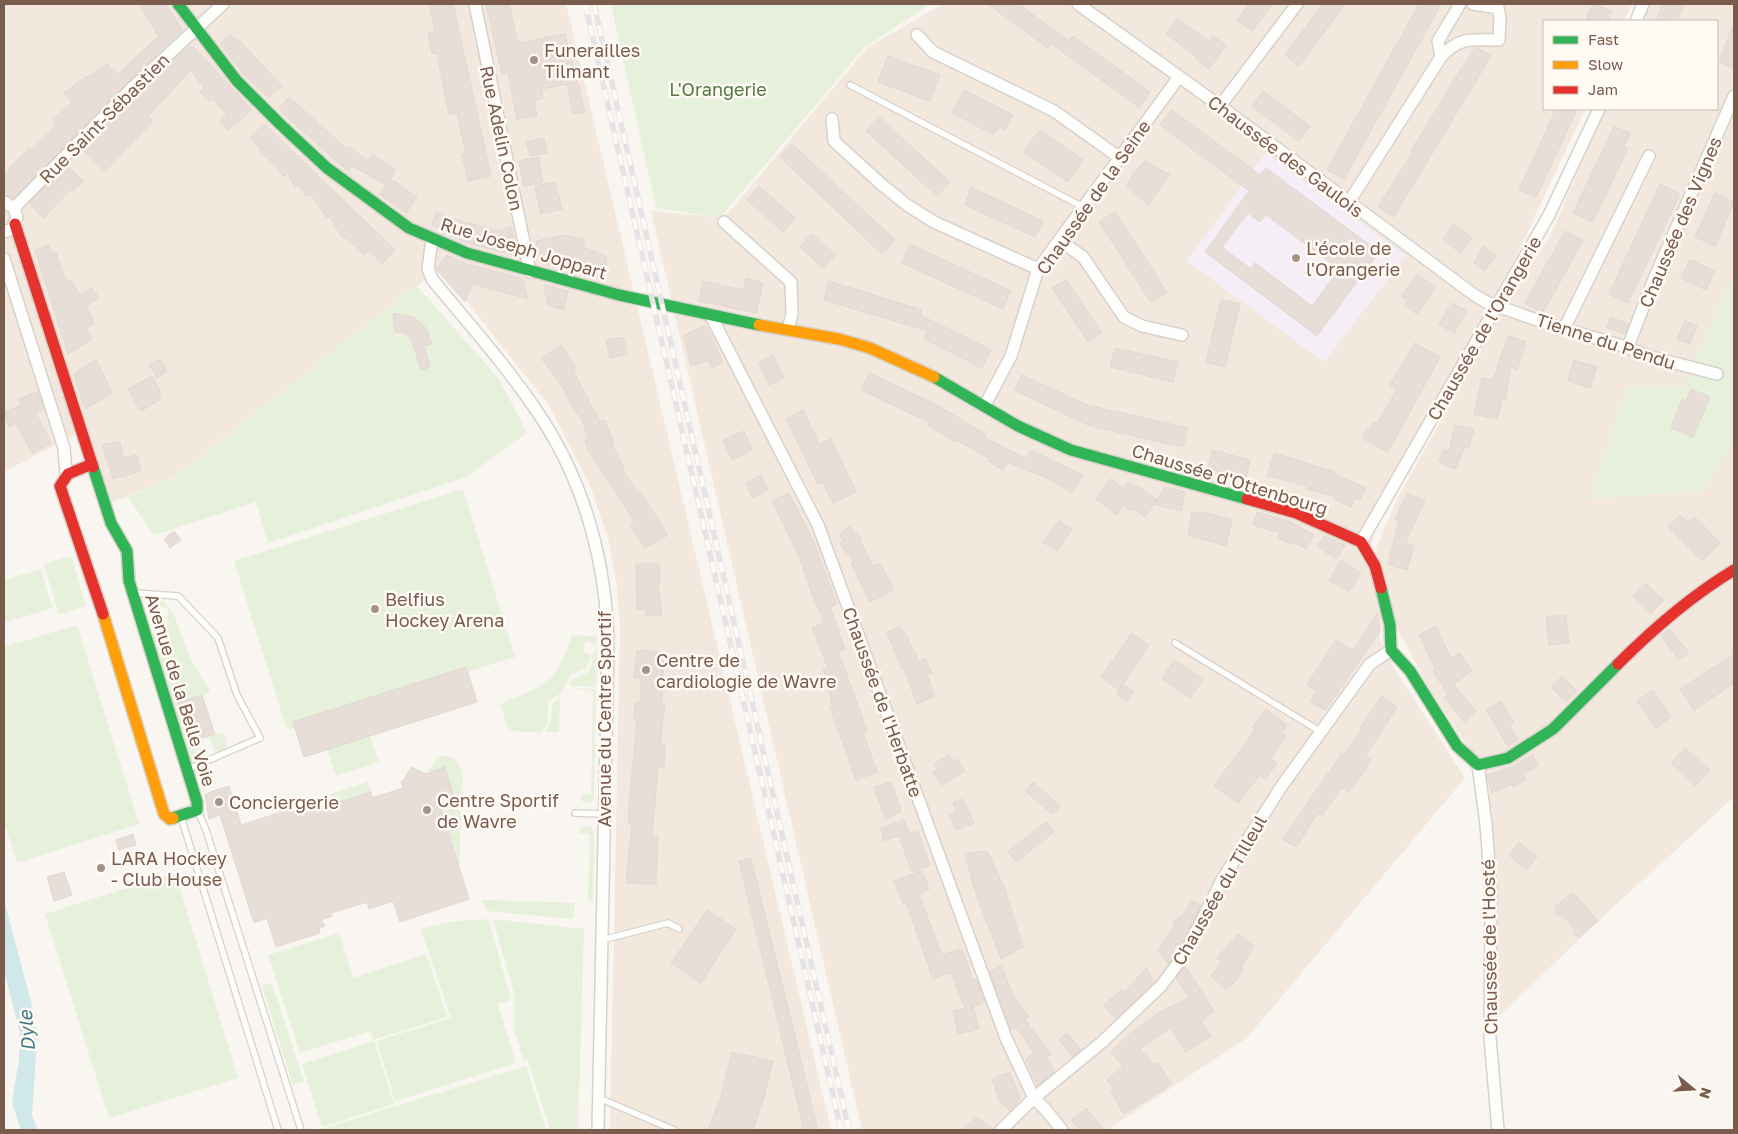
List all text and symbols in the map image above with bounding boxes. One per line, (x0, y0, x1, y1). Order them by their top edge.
legend (1543, 20, 1718, 110)
text: Fast (1588, 30, 1619, 48)
place label: Funerailles Tilmant (544, 39, 640, 82)
street label: Rue Saint-Sébastien (34, 48, 174, 188)
marker: Funerailles Tilmant (528, 54, 540, 66)
text: Slow (1588, 55, 1623, 73)
street label: Rue Adelin Colon (476, 63, 528, 213)
park label: L'Orangerie (669, 78, 767, 100)
text: Jam (1588, 80, 1618, 98)
street label: Chaussée des Gaulois (1204, 90, 1368, 222)
street label: Chaussée de la Seine (1031, 116, 1155, 278)
street label: Chaussée des Vignes (1634, 133, 1726, 311)
street label: Rue Joseph Joppart (438, 212, 610, 284)
street label: Chaussée de l'Orangerie (1422, 232, 1546, 424)
place label: L'école de l'Orangerie (1306, 237, 1400, 280)
marker: L'école de l'Orangerie (1290, 252, 1302, 264)
street label: Tienne du Pendu (1534, 308, 1678, 374)
street label: Chaussée d'Ottenbourg (1129, 439, 1331, 519)
place label: Belfius Hockey Arena (385, 588, 504, 631)
street label: Avenue de la Belle Voie (141, 591, 221, 789)
marker: Belfius Hockey Arena (369, 603, 381, 615)
street label: Chaussée de l'Herbatte (838, 604, 928, 800)
street label: Avenue du Centre Sportif (593, 610, 615, 827)
place label: Centre de cardiologie de Wavre (656, 649, 836, 692)
marker: Centre de cardiologie de Wavre (640, 664, 652, 676)
place label: Centre Sportif de Wavre (437, 789, 559, 832)
place label: Conciergerie (229, 791, 339, 813)
marker: Conciergerie (213, 796, 225, 808)
marker: Centre Sportif de Wavre (421, 804, 433, 816)
street label: Chaussée du Tilleul (1167, 811, 1271, 969)
place label: LARA Hockey - Club House (111, 847, 227, 890)
street label: Chaussée de l'Hosté (1476, 859, 1502, 1035)
marker: LARA Hockey - Club House (95, 862, 107, 874)
water label: Dyle (13, 1008, 39, 1052)
north arrow (1668, 1064, 1718, 1114)
text: N (1696, 1085, 1716, 1101)

